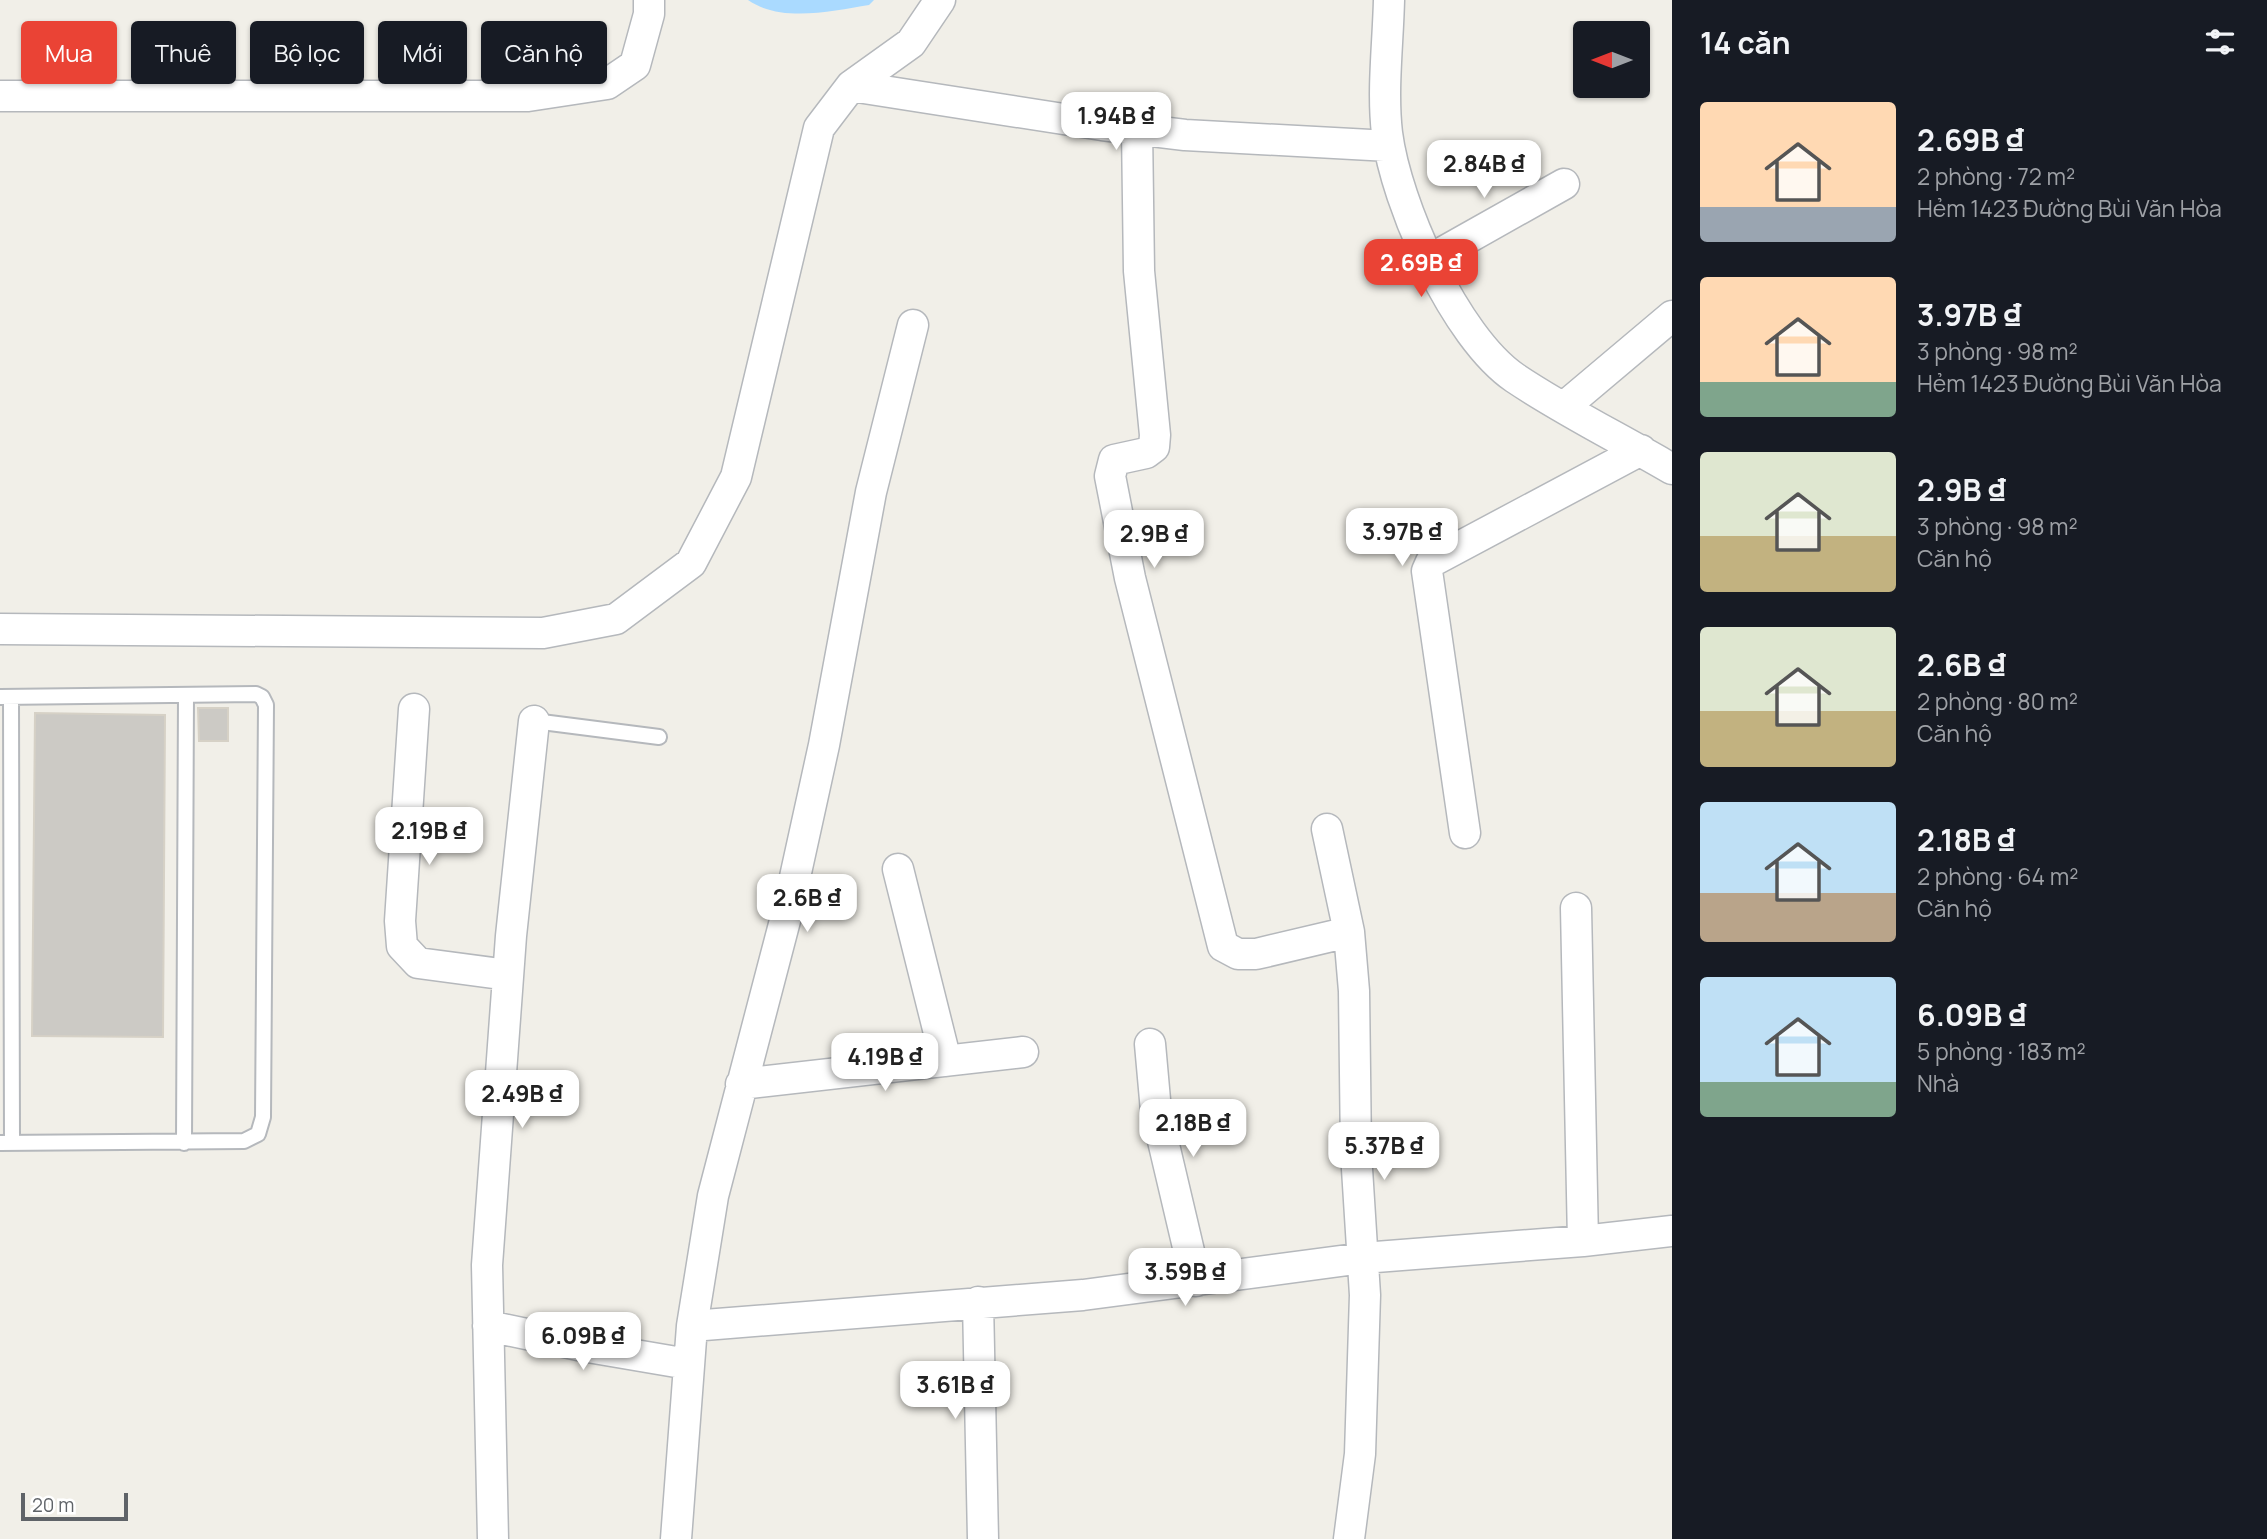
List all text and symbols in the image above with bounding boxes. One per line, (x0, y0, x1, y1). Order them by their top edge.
chip: Mua (21, 21, 117, 84)
chip: Thuê (131, 21, 236, 84)
chip: Bộ lọc (250, 21, 364, 84)
chip: Mới (378, 21, 467, 84)
chip: Căn hộ (481, 21, 607, 84)
north arrow (1573, 21, 1650, 98)
map controls (1573, 21, 1650, 98)
text: 14 căn (1700, 22, 1790, 63)
icon: filters (2201, 23, 2239, 61)
pin: 1.94B ₫ (1051, 92, 1181, 152)
text: 1.94B ₫ (1077, 99, 1155, 131)
text: 2.69B ₫ (1917, 119, 2024, 160)
icon: home (1756, 130, 1840, 214)
pin: 2.84B ₫ (1419, 140, 1549, 200)
text: 2.84B ₫ (1443, 147, 1525, 179)
text: 2 phòng · 72 m² (1917, 160, 2075, 192)
text: Hẻm 1423 Đường Bùi Văn Hòa (1917, 192, 2222, 224)
pin: 2.69B ₫ (1356, 240, 1486, 299)
text: 2.69B ₫ (1380, 246, 1462, 278)
text: 3.97B ₫ (1917, 294, 2022, 335)
icon: home (1756, 305, 1840, 389)
text: 3 phòng · 98 m² (1917, 335, 2078, 367)
text: Hẻm 1423 Đường Bùi Văn Hòa (1917, 367, 2222, 399)
text: 2.9B ₫ (1917, 469, 2006, 510)
icon: home (1756, 480, 1840, 564)
pin: 3.97B ₫ (1337, 508, 1467, 568)
pin: 2.9B ₫ (1097, 510, 1211, 570)
text: 3 phòng · 98 m² (1917, 510, 2078, 542)
text: 3.97B ₫ (1362, 515, 1442, 547)
text: 2.9B ₫ (1120, 517, 1188, 549)
text: Căn hộ (1917, 542, 1992, 574)
text: 2.6B ₫ (1917, 644, 2006, 685)
icon: home (1756, 655, 1840, 739)
text: 2 phòng · 80 m² (1917, 685, 2078, 717)
text: Căn hộ (1917, 717, 1992, 749)
pin: 2.19B ₫ (364, 808, 494, 867)
text: 2.19B ₫ (391, 814, 467, 846)
text: 2.18B ₫ (1917, 819, 2015, 860)
icon: home (1756, 830, 1840, 914)
text: 2 phòng · 64 m² (1917, 860, 2078, 892)
pin: 2.6B ₫ (750, 874, 864, 934)
text: 2.6B ₫ (773, 881, 841, 913)
text: Căn hộ (1917, 892, 1992, 924)
text: 6.09B ₫ (1917, 994, 2027, 1035)
icon: home (1756, 1005, 1840, 1089)
pin: 4.19B ₫ (820, 1034, 950, 1093)
text: 5 phòng · 183 m² (1917, 1035, 2086, 1067)
text: 4.19B ₫ (847, 1040, 923, 1072)
text: Nhà (1917, 1067, 1959, 1099)
pin: 2.49B ₫ (457, 1070, 587, 1130)
text: 2.49B ₫ (481, 1077, 563, 1109)
pin: 2.18B ₫ (1128, 1100, 1258, 1159)
text: 2.18B ₫ (1155, 1106, 1231, 1138)
pin: 5.37B ₫ (1319, 1122, 1449, 1182)
text: 5.37B ₫ (1344, 1129, 1424, 1161)
pin: 3.59B ₫ (1120, 1248, 1250, 1308)
text: 3.59B ₫ (1144, 1255, 1226, 1287)
pin: 6.09B ₫ (518, 1312, 648, 1372)
text: 6.09B ₫ (541, 1319, 625, 1351)
pin: 3.61B ₫ (890, 1362, 1020, 1421)
text: 3.61B ₫ (916, 1368, 994, 1400)
scale bar (21, 1490, 128, 1522)
text: 20 m (32, 1492, 74, 1518)

